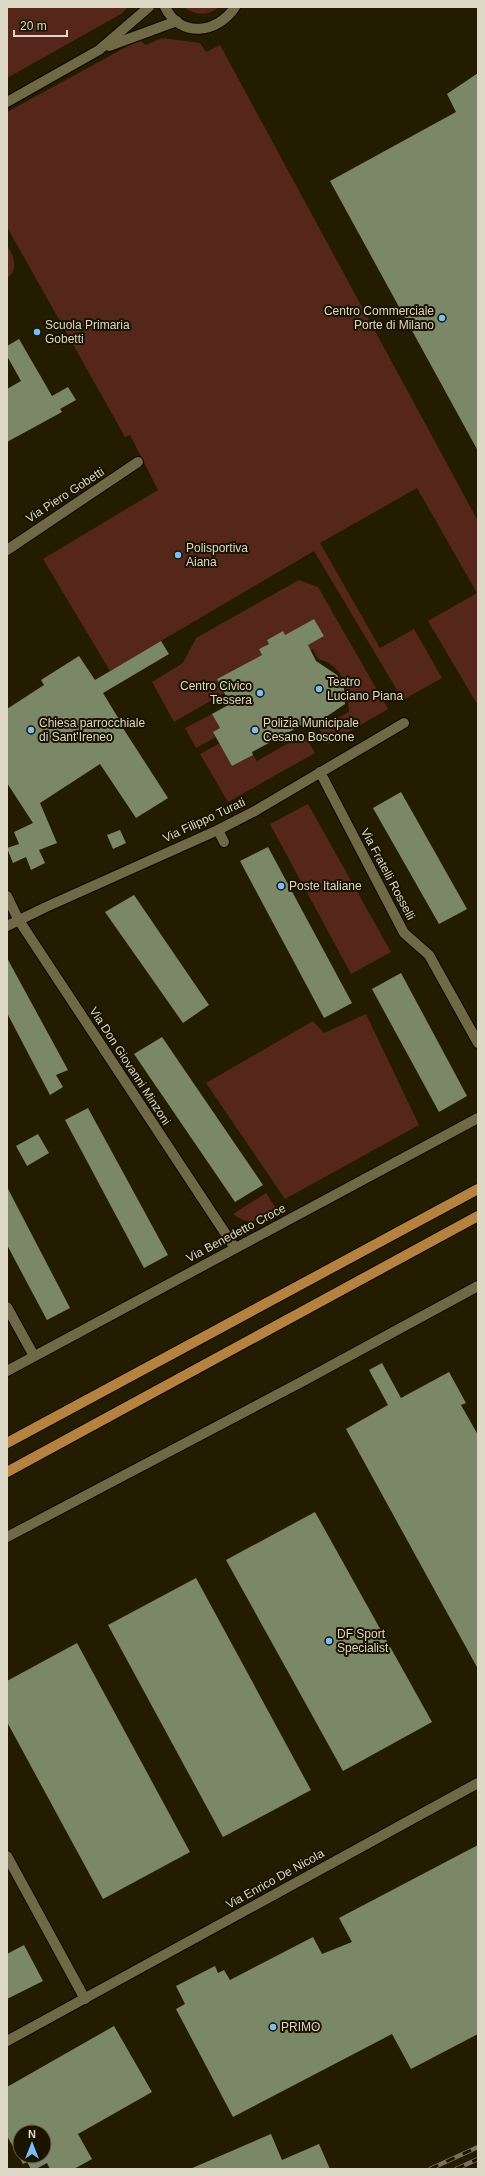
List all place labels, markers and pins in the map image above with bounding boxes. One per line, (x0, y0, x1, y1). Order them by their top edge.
place label: Centro Commerciale Porte di Milano (324, 304, 434, 332)
marker: Centro Commerciale Porte di Milano (437, 313, 447, 323)
place label: Scuola Primaria Gobetti (45, 318, 130, 346)
marker: Scuola Primaria Gobetti (32, 327, 42, 337)
place label: Polisportiva Aiana (186, 541, 248, 569)
marker: Polisportiva Aiana (173, 550, 183, 560)
place label: Teatro Luciano Piana (327, 675, 403, 703)
place label: Centro Civico Tessera (180, 679, 252, 707)
marker: Teatro Luciano Piana (314, 684, 324, 694)
marker: Centro Civico Tessera (255, 688, 265, 698)
place label: Chiesa parrocchiale di Sant'Ireneo (39, 716, 145, 744)
place label: Polizia Municipale Cesano Boscone (263, 716, 359, 744)
marker: Chiesa parrocchiale di Sant'Ireneo (26, 725, 36, 735)
marker: Polizia Municipale Cesano Boscone (250, 725, 260, 735)
place label: Poste Italiane (289, 879, 362, 893)
marker: Poste Italiane (276, 881, 286, 891)
place label: DF Sport Specialist (337, 1627, 389, 1655)
marker: DF Sport Specialist (324, 1636, 334, 1646)
place label: PRIMO (281, 2020, 320, 2034)
marker: PRIMO (268, 2022, 278, 2032)

